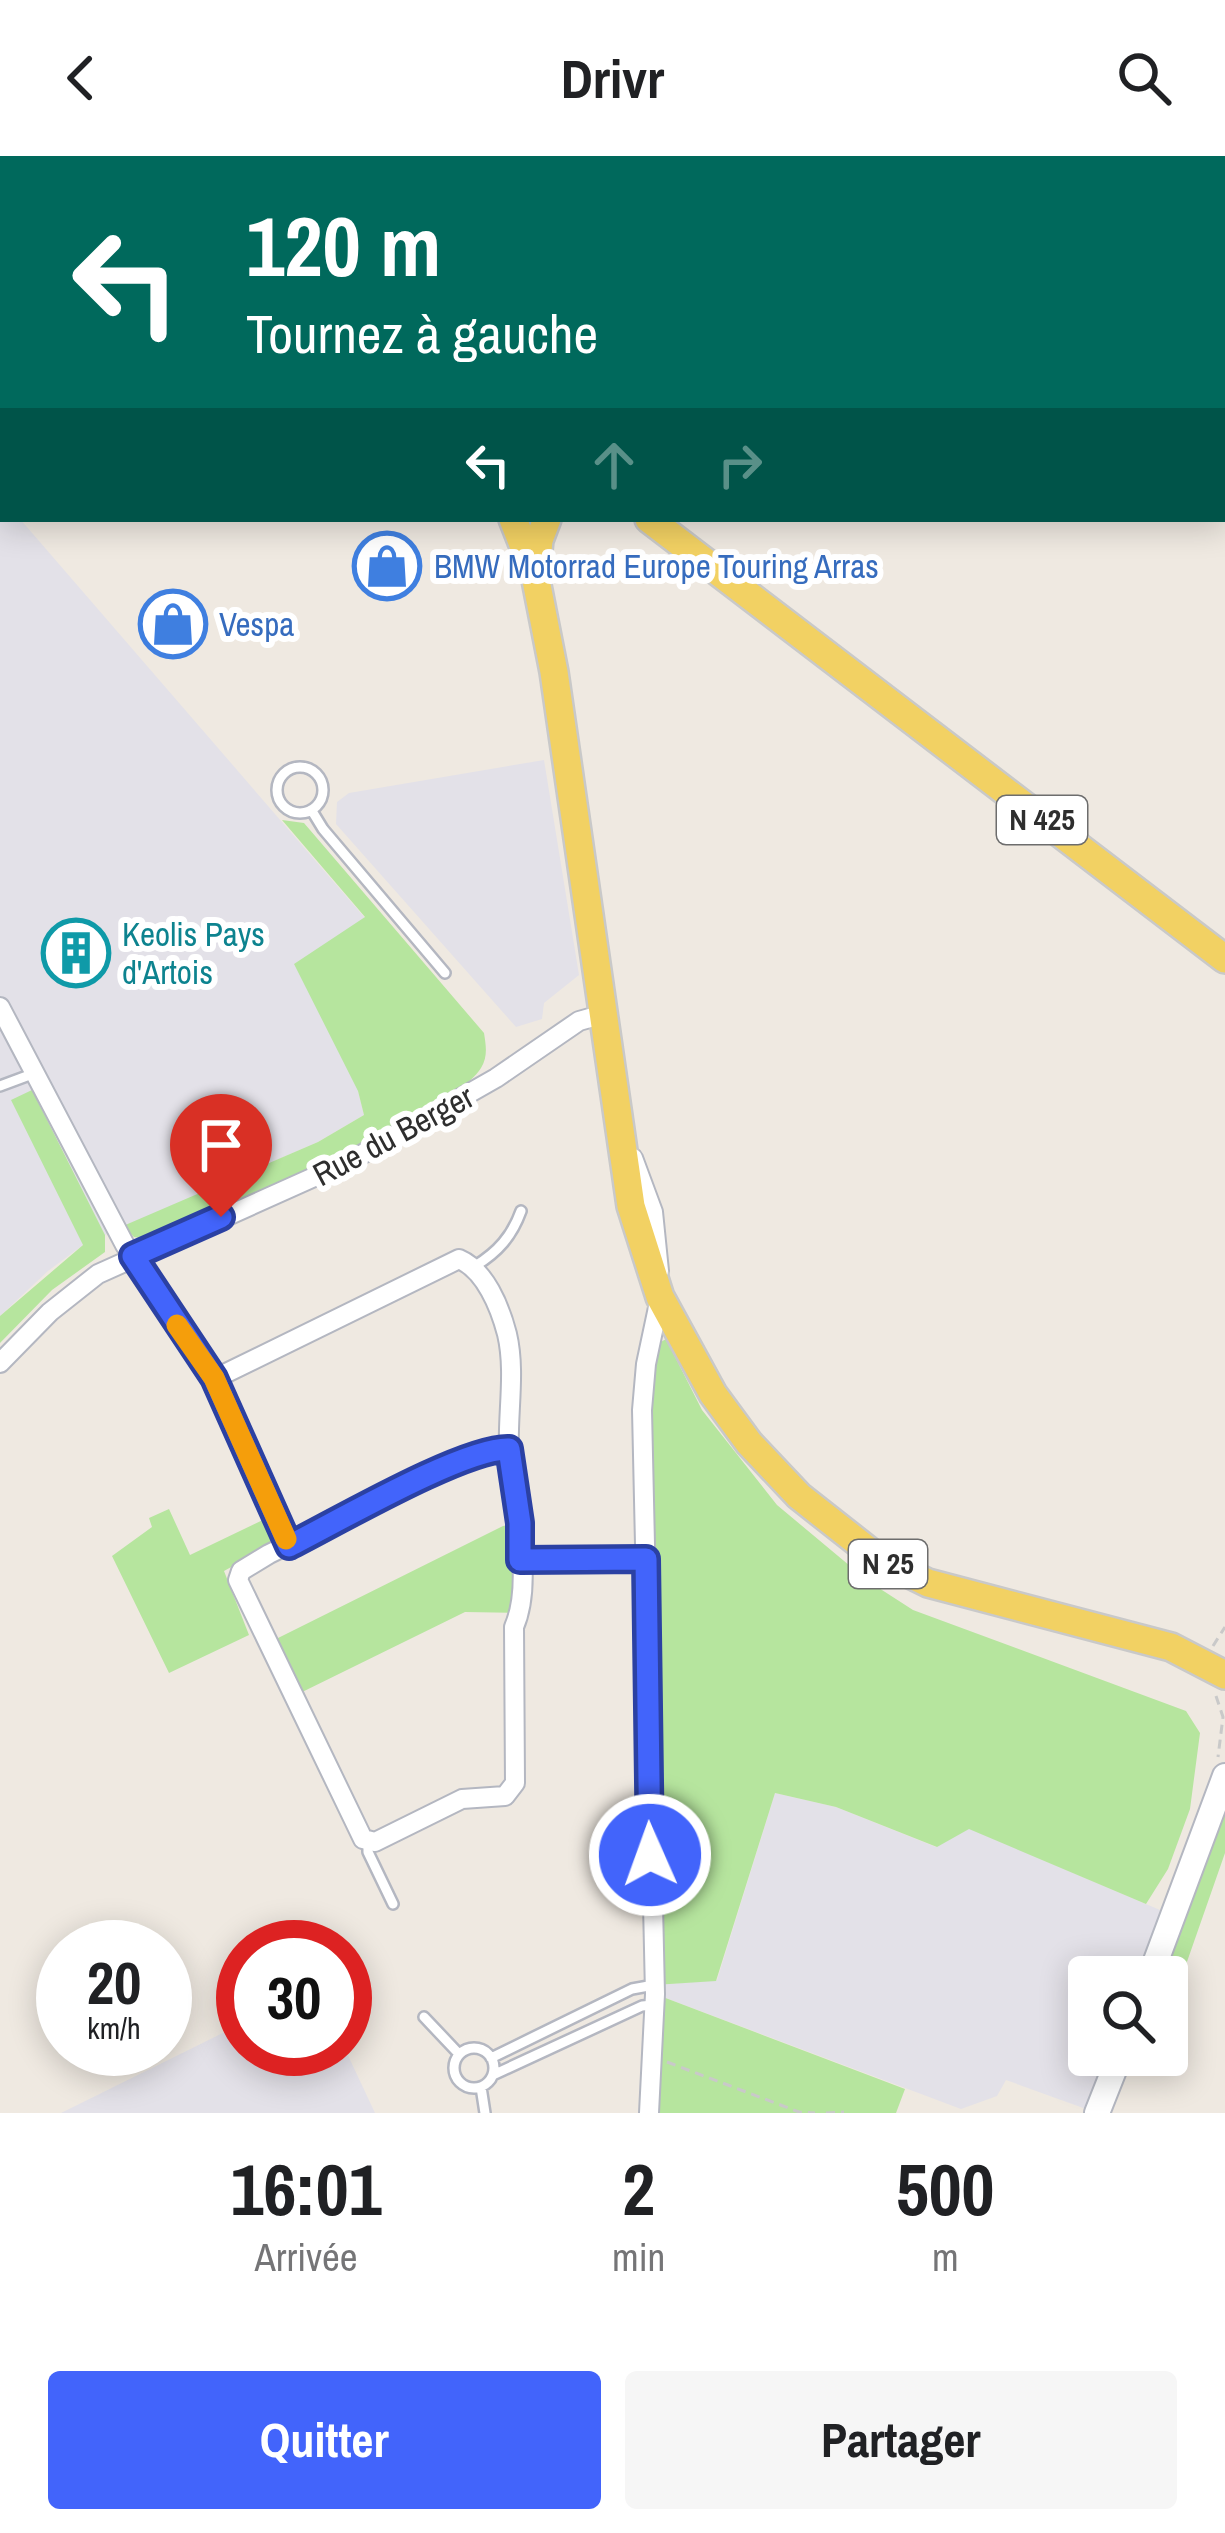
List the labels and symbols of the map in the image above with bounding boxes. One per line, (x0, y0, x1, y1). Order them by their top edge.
shop icon: BMW Motorrad Europe Touring Arras (352, 531, 422, 601)
place label: BMW Motorrad Europe Touring Arras (434, 544, 879, 588)
shop icon: Vespa (138, 589, 208, 659)
place label: Vespa (219, 602, 294, 646)
road number: N 425 (997, 796, 1087, 844)
place label: Keolis Pays d'Artois (122, 912, 265, 994)
building icon: Keolis Pays d'Artois (41, 918, 111, 988)
street label: Rue du Berger (305, 1074, 481, 1196)
pin (170, 1094, 272, 1217)
road number: N 25 (849, 1540, 927, 1588)
position arrow (587, 1792, 713, 1918)
speed limit sign: 30 (216, 1920, 372, 2076)

